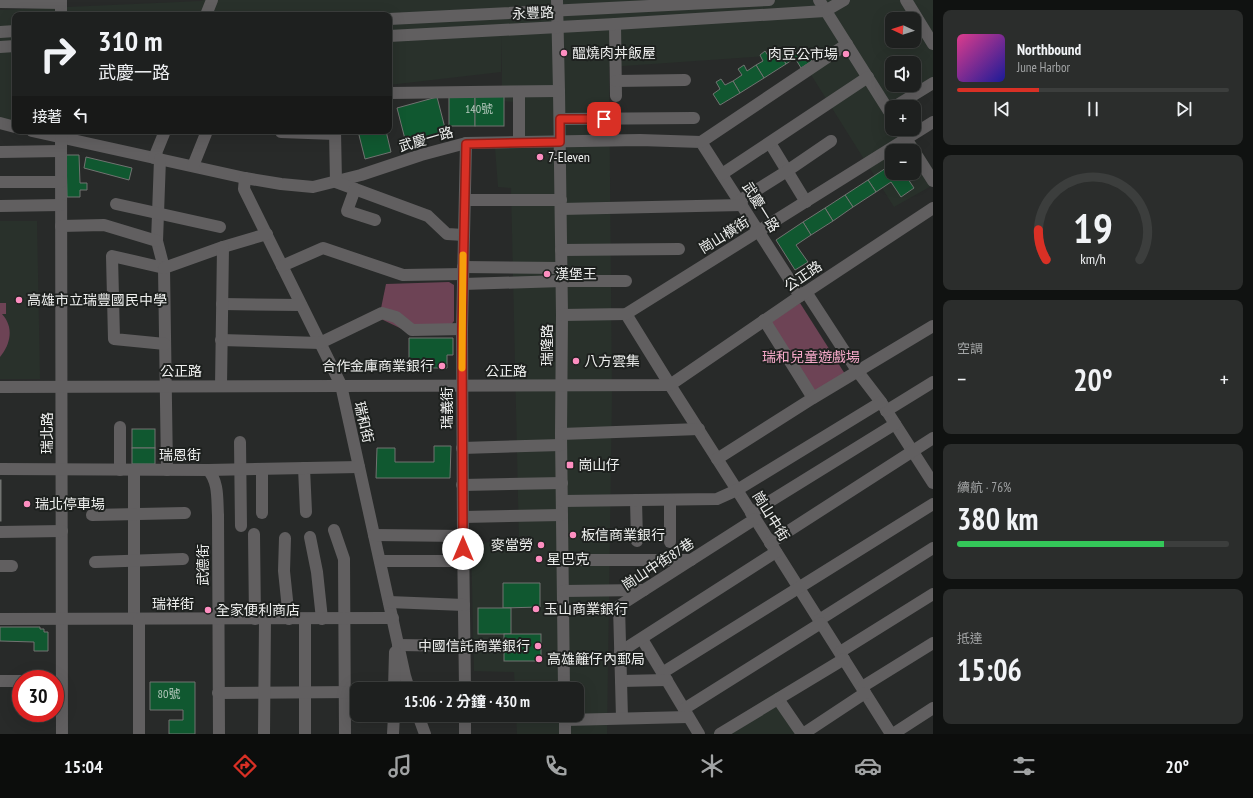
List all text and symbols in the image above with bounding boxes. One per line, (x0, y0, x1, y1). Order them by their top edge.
street label: 永豐路 (512, 3, 554, 23)
north arrow (885, 12, 921, 48)
map controls (885, 12, 921, 180)
text: 310 m (98, 22, 162, 59)
icon: right (32, 28, 84, 80)
text: Northbound (1017, 40, 1081, 59)
place label: 醞燒肉丼飯屋 (572, 44, 656, 62)
place label: 肉豆公市場 (768, 45, 838, 63)
marker: 醞燒肉丼飯屋 (559, 48, 569, 58)
marker: 肉豆公市場 (841, 49, 851, 59)
button: sound (885, 56, 921, 92)
text: June Harbor (1017, 59, 1070, 76)
text: 武慶一路 (98, 61, 170, 84)
icon: previous (991, 98, 1013, 120)
icon: pause (1082, 98, 1104, 120)
icon: next (1173, 98, 1195, 120)
button: + (885, 100, 921, 136)
house number: 140號 (465, 101, 493, 116)
pin (587, 102, 621, 136)
icon: left (70, 104, 92, 126)
text: 接著 (32, 107, 62, 126)
icon: arrive (593, 108, 615, 130)
street label: 武慶一路 (397, 123, 455, 155)
button: − (885, 144, 921, 180)
place label: 7-Eleven (548, 148, 590, 166)
marker: 7-Eleven (535, 152, 545, 162)
street label: 武慶一路 (739, 178, 783, 236)
text: 19 (1073, 201, 1113, 254)
street label: 崗山橫街 (695, 213, 753, 257)
text: km/h (1080, 249, 1106, 268)
street label: 公正路 (781, 257, 825, 295)
place label: 漢堡王 (555, 265, 597, 283)
marker: 漢堡王 (542, 269, 552, 279)
place label: 高雄市立瑞豐國民中學 (27, 291, 167, 309)
marker: 高雄市立瑞豐國民中學 (14, 295, 24, 305)
street label: 瑞隆路 (538, 324, 556, 366)
text: 空調 (957, 340, 983, 357)
park label: 瑞和兒童遊戲場 (762, 348, 860, 366)
place label: 八方雲集 (584, 352, 640, 370)
marker: 八方雲集 (571, 356, 581, 366)
place label: 合作金庫商業銀行 (322, 357, 434, 375)
text: 20° (1073, 360, 1113, 399)
marker: 合作金庫商業銀行 (437, 361, 447, 371)
street label: 公正路 (160, 362, 202, 380)
street label: 公正路 (485, 362, 527, 380)
text: − (957, 365, 966, 393)
text: + (1220, 365, 1229, 393)
street label: 瑞義街 (438, 387, 456, 429)
street label: 瑞和街 (351, 400, 377, 444)
street label: 瑞北路 (38, 412, 56, 454)
street label: 瑞恩街 (159, 446, 201, 464)
place label: 崗山仔 (578, 456, 620, 474)
marker: 崗山仔 (565, 460, 575, 470)
text: 續航 · 76% (957, 479, 1011, 496)
street label: 崗山中街 (749, 487, 793, 545)
place label: 瑞北停車場 (35, 495, 105, 513)
marker: 瑞北停車場 (22, 499, 32, 509)
text: 380 km (957, 499, 1038, 538)
place label: 板信商業銀行 (581, 526, 665, 544)
position arrow (442, 528, 484, 570)
marker: 板信商業銀行 (568, 530, 578, 540)
street label: 崗山中街87巷 (618, 534, 698, 594)
place label: 麥當勞 (491, 536, 533, 554)
marker: 麥當勞 (536, 540, 546, 550)
street label: 武德街 (194, 544, 212, 586)
place label: 星巴克 (547, 550, 589, 568)
marker: 星巴克 (534, 554, 544, 564)
street label: 瑞祥街 (152, 595, 194, 613)
place label: 玉山商業銀行 (544, 600, 628, 618)
place label: 全家便利商店 (216, 601, 300, 619)
marker: 玉山商業銀行 (531, 604, 541, 614)
marker: 全家便利商店 (203, 605, 213, 615)
text: 抵達 (957, 630, 983, 647)
place label: 中國信託商業銀行 (418, 637, 530, 655)
marker: 中國信託商業銀行 (533, 641, 543, 651)
place label: 高雄籬仔內郵局 (547, 650, 645, 668)
text: 15:06 (957, 650, 1022, 689)
marker: 高雄籬仔內郵局 (534, 654, 544, 664)
speed limit sign: 30 (12, 670, 64, 722)
house number: 80號 (158, 686, 180, 701)
text: 15:06 · 2 分鐘 · 430 m (404, 692, 530, 711)
icon: directions (231, 752, 259, 780)
icon: music (386, 752, 414, 780)
icon: phone (542, 752, 570, 780)
icon: climate (698, 752, 726, 780)
icon: car (854, 752, 882, 780)
icon: filters (1010, 752, 1038, 780)
text: 15:04 (64, 755, 103, 778)
text: 20° (1165, 755, 1189, 778)

